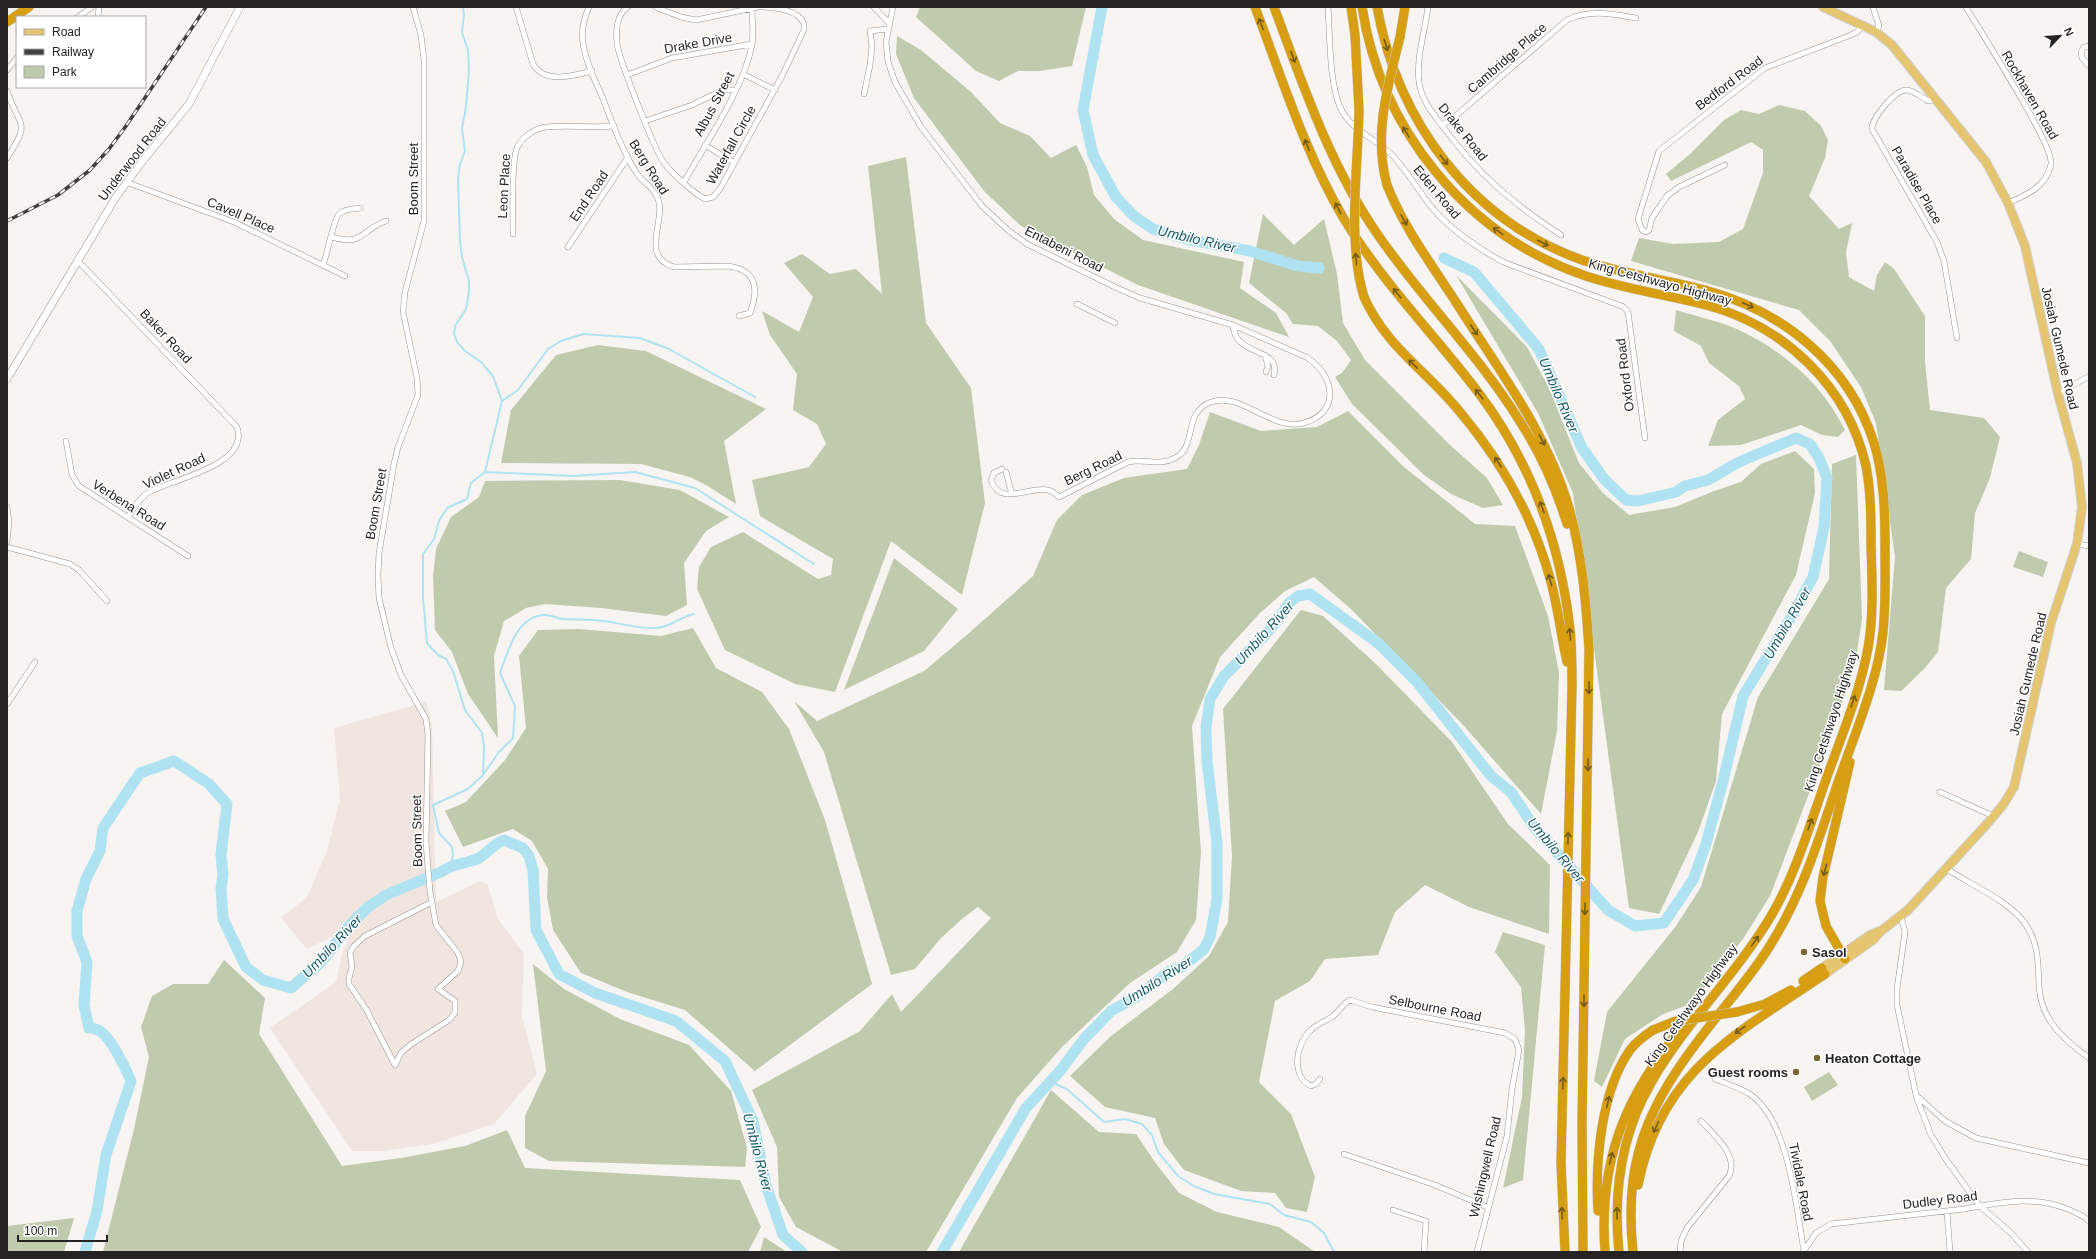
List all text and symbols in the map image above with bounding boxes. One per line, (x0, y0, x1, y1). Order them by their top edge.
legend (16, 16, 146, 88)
north arrow (2040, 16, 2080, 56)
one-way arrow (1257, 17, 1264, 30)
street label: Cambridge Place (1464, 20, 1550, 96)
text: Road (52, 25, 81, 39)
text: N (2062, 26, 2076, 38)
street label: Drake Drive (663, 30, 733, 56)
one-way arrow (1383, 38, 1390, 51)
text: Railway (52, 45, 94, 59)
street label: Rockhaven Road (1999, 48, 2061, 142)
one-way arrow (1289, 50, 1297, 62)
street label: Bedford Road (1692, 53, 1766, 113)
text: Park (52, 65, 78, 79)
street label: Albus Street (691, 69, 737, 139)
street label: Drake Road (1435, 100, 1491, 164)
street label: Waterfall Circle (703, 103, 759, 187)
street label: Underwood Road (95, 115, 169, 203)
one-way arrow (1402, 126, 1410, 138)
street label: Berg Road (626, 137, 672, 197)
one-way arrow (1303, 140, 1311, 152)
street label: Boom Street (406, 142, 421, 215)
street label: Paradise Place (1889, 143, 1945, 227)
street label: Leon Place (495, 153, 513, 219)
one-way arrow (1440, 154, 1449, 165)
street label: Eden Road (1410, 162, 1464, 222)
street label: End Road (567, 168, 611, 224)
street label: Cavell Place (205, 194, 277, 236)
one-way arrow (1334, 202, 1342, 214)
one-way arrow (1400, 214, 1408, 225)
water label: Umbilo River (1156, 222, 1239, 256)
street label: Entabeni Road (1022, 223, 1106, 275)
one-way arrow (1493, 227, 1504, 235)
one-way arrow (1537, 240, 1549, 247)
one-way arrow (1352, 253, 1359, 266)
street label: King Cetshwayo Highway (1587, 256, 1734, 308)
street label: Josiah Gumede Road (2039, 285, 2081, 411)
one-way arrow (1393, 288, 1401, 299)
one-way arrow (1741, 301, 1753, 309)
street label: Baker Road (137, 306, 195, 366)
one-way arrow (1469, 324, 1478, 335)
street label: Oxford Road (1613, 338, 1637, 412)
water label: Umbilo River (1536, 355, 1583, 436)
one-way arrow (1408, 359, 1418, 369)
one-way arrow (1475, 389, 1483, 400)
one-way arrow (1538, 434, 1546, 446)
street label: Berg Road (1062, 448, 1124, 488)
street label: Violet Road (140, 450, 208, 492)
one-way arrow (1493, 456, 1501, 468)
street label: Boom Street (362, 467, 390, 541)
street label: Verbena Road (90, 477, 168, 533)
one-way arrow (1538, 502, 1546, 514)
one-way arrow (1546, 574, 1553, 587)
water label: Umbilo River (1760, 583, 1815, 662)
water label: Umbilo River (1231, 597, 1298, 668)
street label: Josiah Gumede Road (2007, 611, 2049, 737)
one-way arrow (1567, 628, 1574, 641)
street label: King Cetshwayo Highway (1801, 648, 1861, 793)
one-way arrow (1585, 681, 1593, 694)
one-way arrow (1850, 695, 1857, 708)
one-way arrow (1584, 758, 1592, 771)
street label: Boom Street (409, 794, 425, 867)
water label: Umbilo River (1524, 814, 1589, 887)
one-way arrow (1807, 819, 1815, 831)
one-way arrow (1564, 832, 1572, 845)
one-way arrow (1820, 864, 1828, 877)
one-way arrow (1581, 902, 1589, 915)
water label: Umbilo River (299, 910, 366, 981)
one-way arrow (1751, 936, 1759, 947)
street label: King Cetshwayo Highway (1642, 941, 1741, 1069)
place label: Sasol (1812, 945, 1847, 960)
marker: Sasol (1799, 947, 1809, 957)
water label: Umbilo River (1119, 952, 1196, 1010)
street label: Selbourne Road (1387, 992, 1483, 1024)
one-way arrow (1580, 994, 1588, 1007)
one-way arrow (1735, 1026, 1746, 1035)
place label: Heaton Cottage (1825, 1051, 1921, 1066)
marker: Heaton Cottage (1812, 1053, 1822, 1063)
place label: Guest rooms (1708, 1065, 1788, 1080)
marker: Guest rooms (1791, 1067, 1801, 1077)
one-way arrow (1559, 1077, 1567, 1090)
one-way arrow (1605, 1096, 1612, 1109)
water label: Umbilo River (740, 1111, 776, 1194)
street label: Wishingwell Road (1466, 1115, 1504, 1219)
one-way arrow (1652, 1121, 1659, 1133)
street label: Tividale Road (1786, 1142, 1816, 1222)
one-way arrow (1608, 1151, 1615, 1164)
street label: Dudley Road (1902, 1188, 1978, 1212)
one-way arrow (1559, 1207, 1566, 1220)
one-way arrow (1613, 1207, 1621, 1220)
scale bar (18, 1217, 107, 1243)
text: 100 m (24, 1224, 57, 1238)

